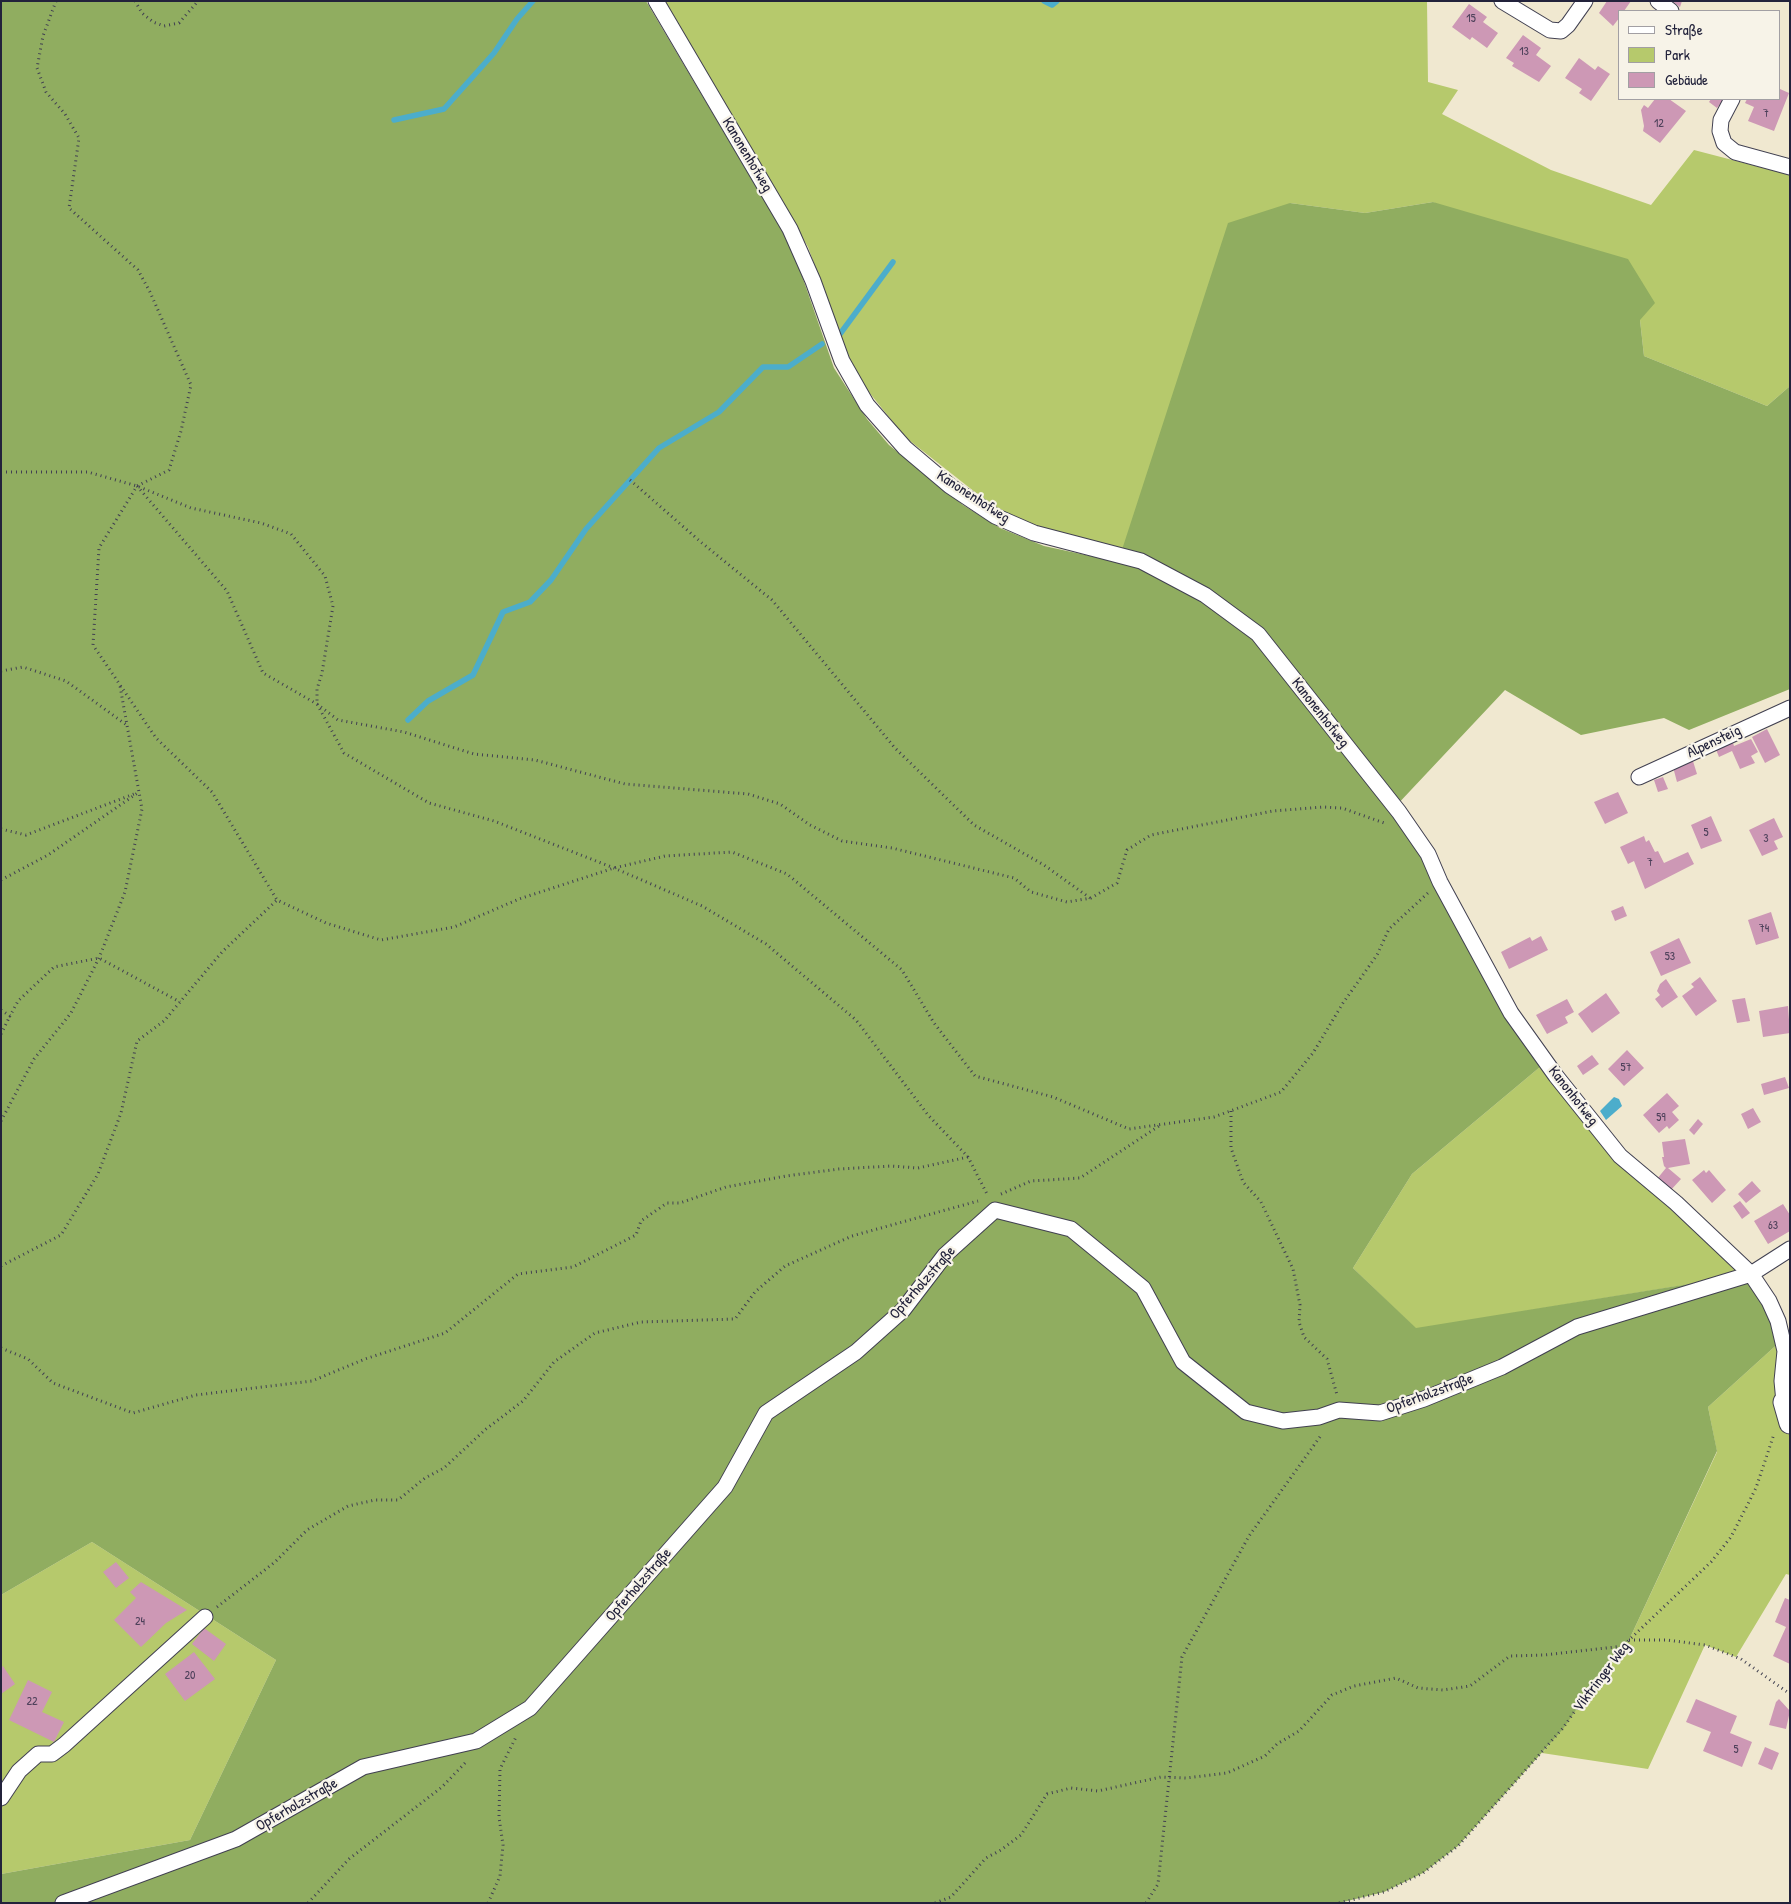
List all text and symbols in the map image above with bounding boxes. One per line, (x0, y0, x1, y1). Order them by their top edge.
legend (1618, 10, 1781, 100)
house number: 15 (1466, 12, 1476, 26)
text: Straße (1665, 19, 1703, 40)
text: Park (1665, 44, 1690, 65)
house number: 13 (1519, 45, 1529, 59)
text: Gebäude (1665, 69, 1708, 90)
house number: 7 (1763, 107, 1769, 121)
street label: Kanonenhofweg (718, 115, 776, 195)
house number: 12 (1654, 117, 1664, 131)
street label: Kanonenhofweg (933, 467, 1013, 527)
street label: Kanonenhofweg (1287, 675, 1353, 751)
street label: Alpensteig (1684, 722, 1744, 762)
house number: 5 (1703, 826, 1709, 840)
house number: 3 (1763, 832, 1769, 846)
house number: 7 (1647, 856, 1653, 870)
house number: 74 (1759, 922, 1769, 936)
house number: 53 (1665, 950, 1675, 964)
house number: 57 (1620, 1061, 1632, 1075)
street label: Kanonhofweg (1544, 1063, 1602, 1129)
house number: 59 (1656, 1111, 1666, 1125)
house number: 63 (1768, 1219, 1778, 1233)
street label: Opferholzstraße (886, 1243, 960, 1323)
street label: Opferholzstraße (1384, 1370, 1476, 1418)
street label: Opferholzstraße (602, 1545, 676, 1625)
house number: 24 (135, 1615, 145, 1629)
street label: Viktringer Weg (1570, 1639, 1634, 1715)
house number: 20 (185, 1669, 195, 1683)
house number: 22 (26, 1695, 38, 1709)
house number: 5 (1733, 1743, 1739, 1757)
street label: Opferholzstraße (253, 1774, 341, 1836)

